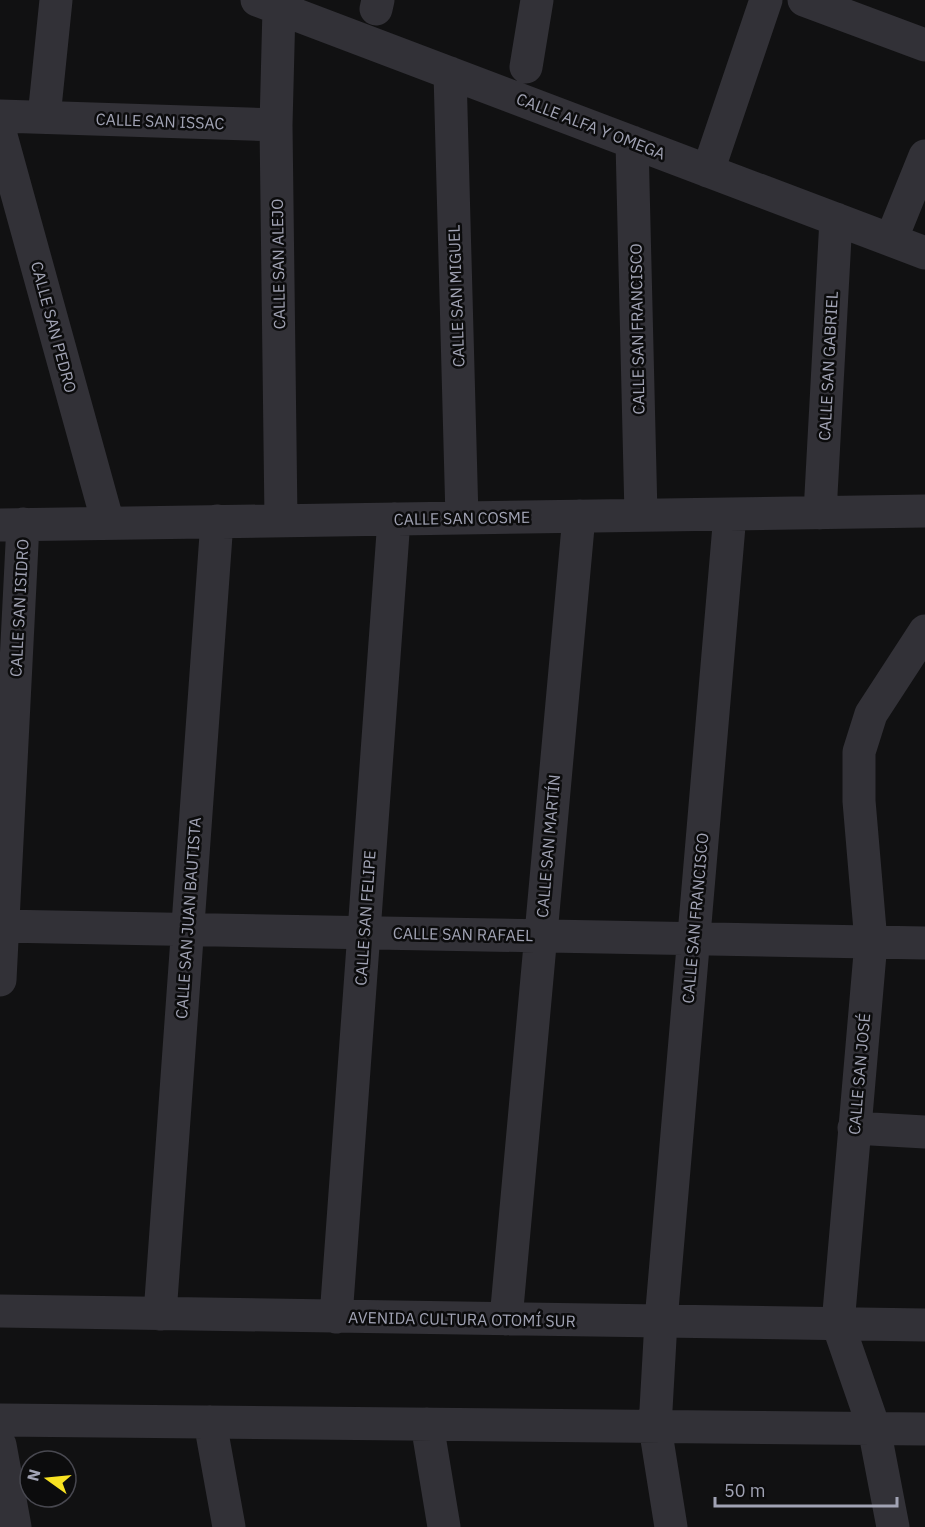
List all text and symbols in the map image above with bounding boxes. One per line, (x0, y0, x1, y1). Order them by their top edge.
street label: CALLE ALFA Y OMEGA (514, 88, 668, 164)
street label: CALLE SAN ISSAC (95, 109, 225, 133)
street label: CALLE SAN ALEJO (267, 198, 289, 330)
street label: CALLE SAN MIGUEL (444, 224, 468, 368)
street label: CALLE SAN FRANCISCO (626, 243, 648, 415)
street label: CALLE SAN PEDRO (27, 259, 81, 395)
street label: CALLE SAN GABRIEL (814, 291, 842, 441)
street label: CALLE SAN COSME (394, 507, 530, 529)
street label: CALLE SAN ISIDRO (5, 538, 33, 678)
street label: CALLE SAN MARTÍN (531, 773, 564, 919)
street label: CALLE SAN JUAN BAUTISTA (171, 816, 205, 1020)
street label: CALLE SAN FRANCISCO (678, 832, 712, 1004)
street label: CALLE SAN FELIPE (350, 850, 380, 986)
street label: CALLE SAN RAFAEL (393, 923, 533, 945)
street label: CALLE SAN JOSÉ (843, 1012, 874, 1136)
street label: AVENIDA CULTURA OTOMÍ SUR (348, 1306, 576, 1331)
north arrow (18, 1449, 78, 1509)
text: N (22, 1467, 45, 1483)
scale bar (715, 1470, 896, 1508)
text: 50 m (724, 1479, 766, 1502)

